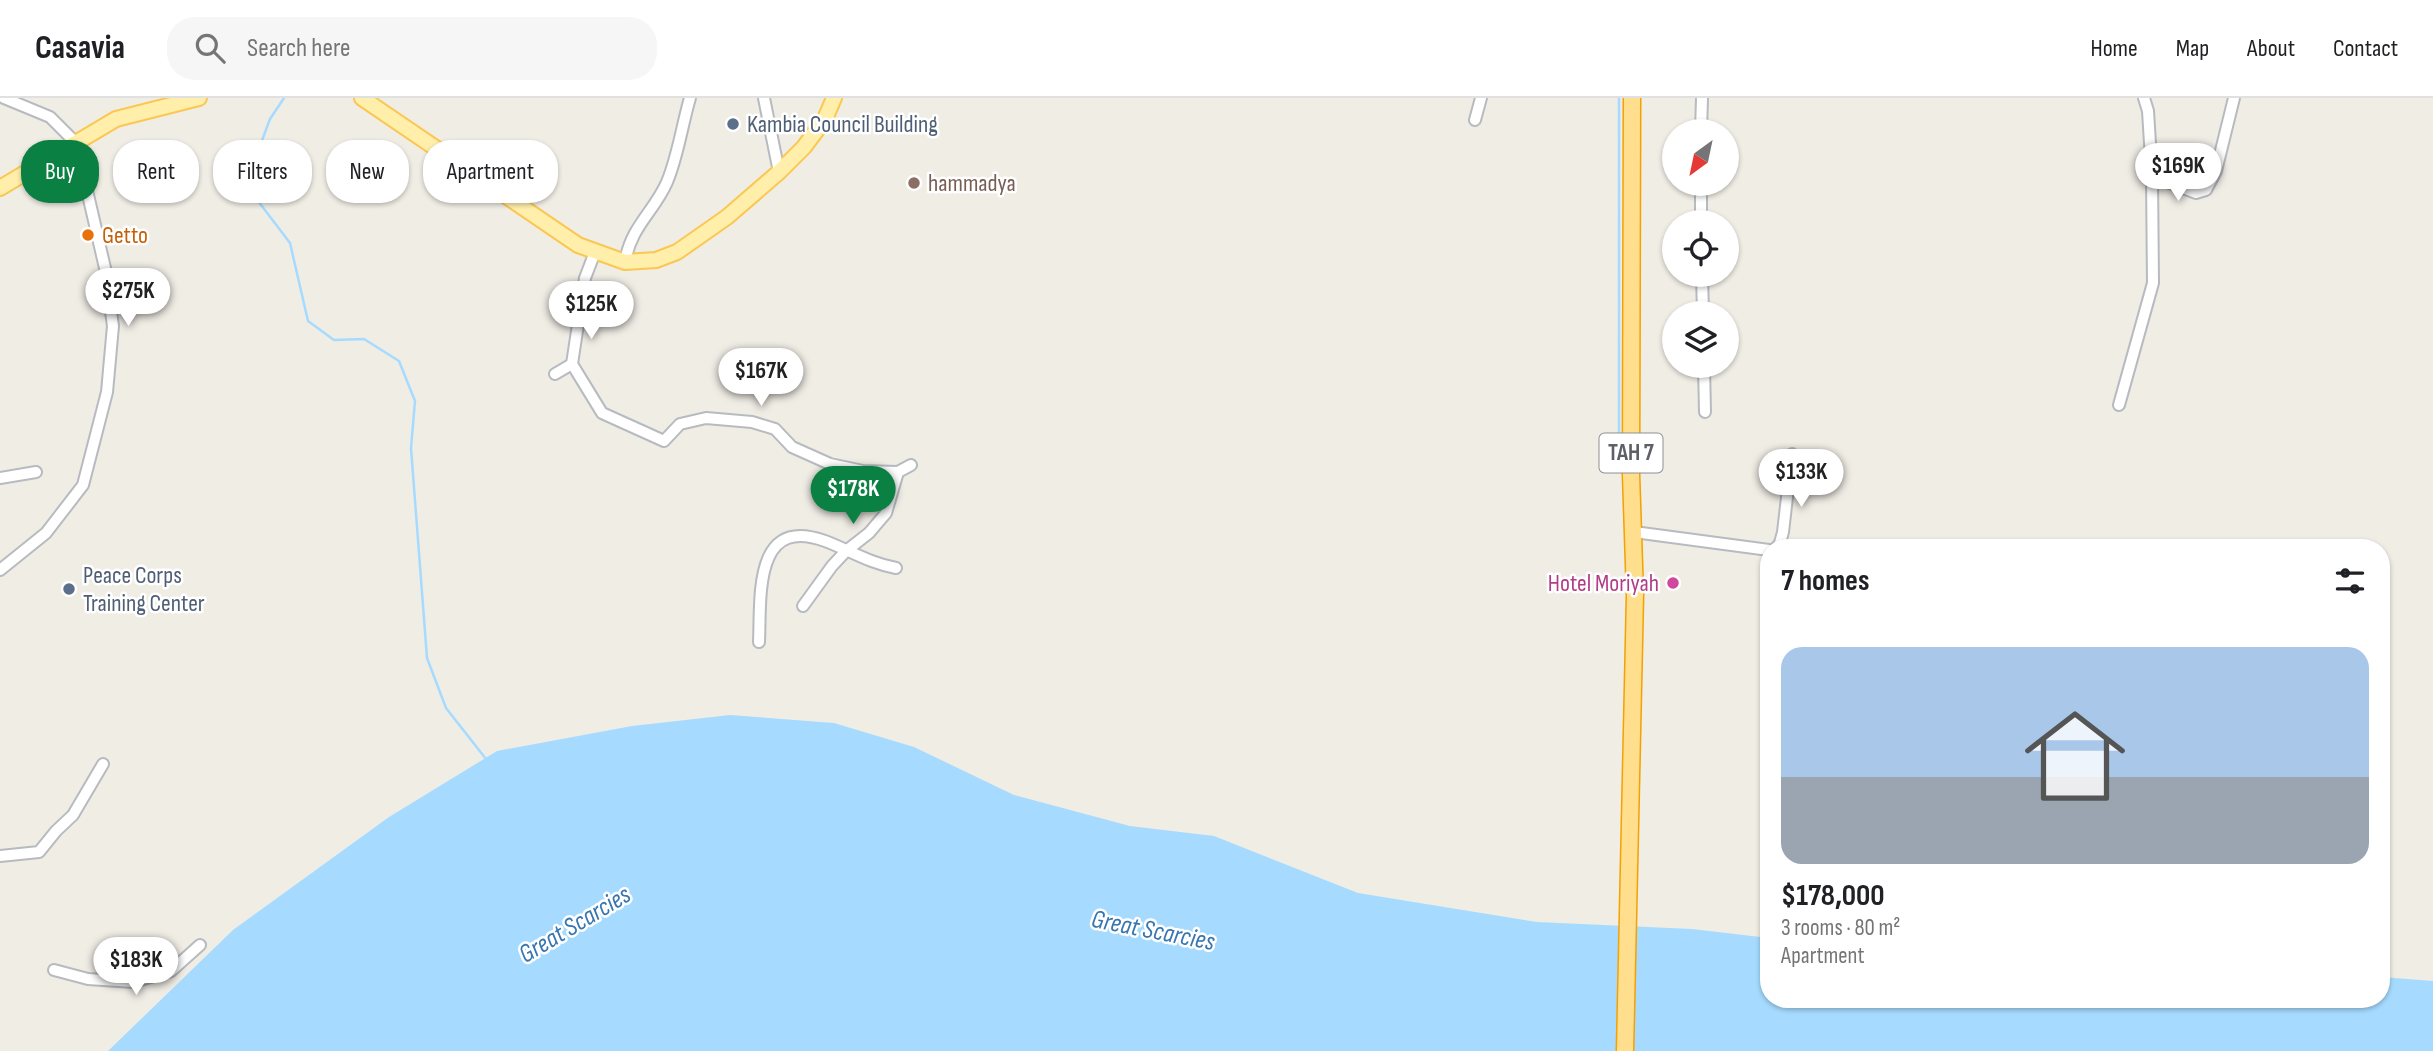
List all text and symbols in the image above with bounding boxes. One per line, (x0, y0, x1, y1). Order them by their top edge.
search box (167, 17, 657, 80)
text: Casavia (35, 28, 125, 68)
icon: search (191, 29, 229, 67)
text: Search here (247, 33, 350, 64)
text: Home (2090, 34, 2138, 63)
text: Map (2176, 34, 2209, 63)
text: About (2247, 34, 2295, 63)
text: Contact (2333, 34, 2398, 63)
place label: Kambia Council Building (747, 110, 938, 139)
marker: Kambia Council Building (725, 116, 741, 132)
north arrow (1662, 119, 1740, 196)
map controls (1662, 119, 1739, 378)
chip: Buy (21, 140, 99, 203)
chip: Rent (113, 140, 199, 203)
chip: Filters (213, 140, 312, 203)
chip: New (326, 140, 409, 203)
chip: Apartment (423, 140, 558, 203)
pin: $169K (2129, 144, 2227, 203)
text: $169K (2151, 152, 2205, 180)
place label: hammadya (928, 169, 1016, 198)
marker: hammadya (906, 175, 922, 191)
button: locate (1662, 210, 1739, 287)
place label: Getto (102, 221, 148, 250)
marker: Getto (80, 227, 96, 243)
pin: $275K (79, 268, 177, 328)
text: $275K (101, 277, 155, 305)
pin: $125K (542, 282, 640, 341)
text: $125K (565, 290, 617, 318)
button: layers (1662, 301, 1739, 378)
pin: $167K (712, 348, 810, 408)
text: $167K (734, 357, 788, 385)
road number: TAH 7 (1600, 434, 1662, 472)
pin: $133K (1752, 450, 1850, 509)
text: $133K (1775, 458, 1827, 486)
pin: $178K (804, 466, 902, 526)
text: $178K (827, 475, 879, 503)
place label: Peace Corps Training Center (83, 561, 205, 618)
icon: filters (2331, 562, 2369, 600)
text: 7 homes (1781, 563, 1869, 599)
place label: Hotel Moriyah (1548, 569, 1659, 598)
marker: Hotel Moriyah (1665, 575, 1681, 591)
marker: Peace Corps Training Center (61, 581, 77, 597)
icon: home (2012, 693, 2138, 819)
text: $178,000 (1781, 878, 1885, 914)
water label: Great Scarcies (513, 880, 637, 970)
water label: Great Scarcies (1089, 904, 1217, 958)
text: 3 rooms · 80 m² (1781, 914, 1900, 942)
pin: $183K (87, 937, 185, 997)
text: Apartment (1781, 942, 1865, 970)
text: $183K (109, 946, 163, 974)

